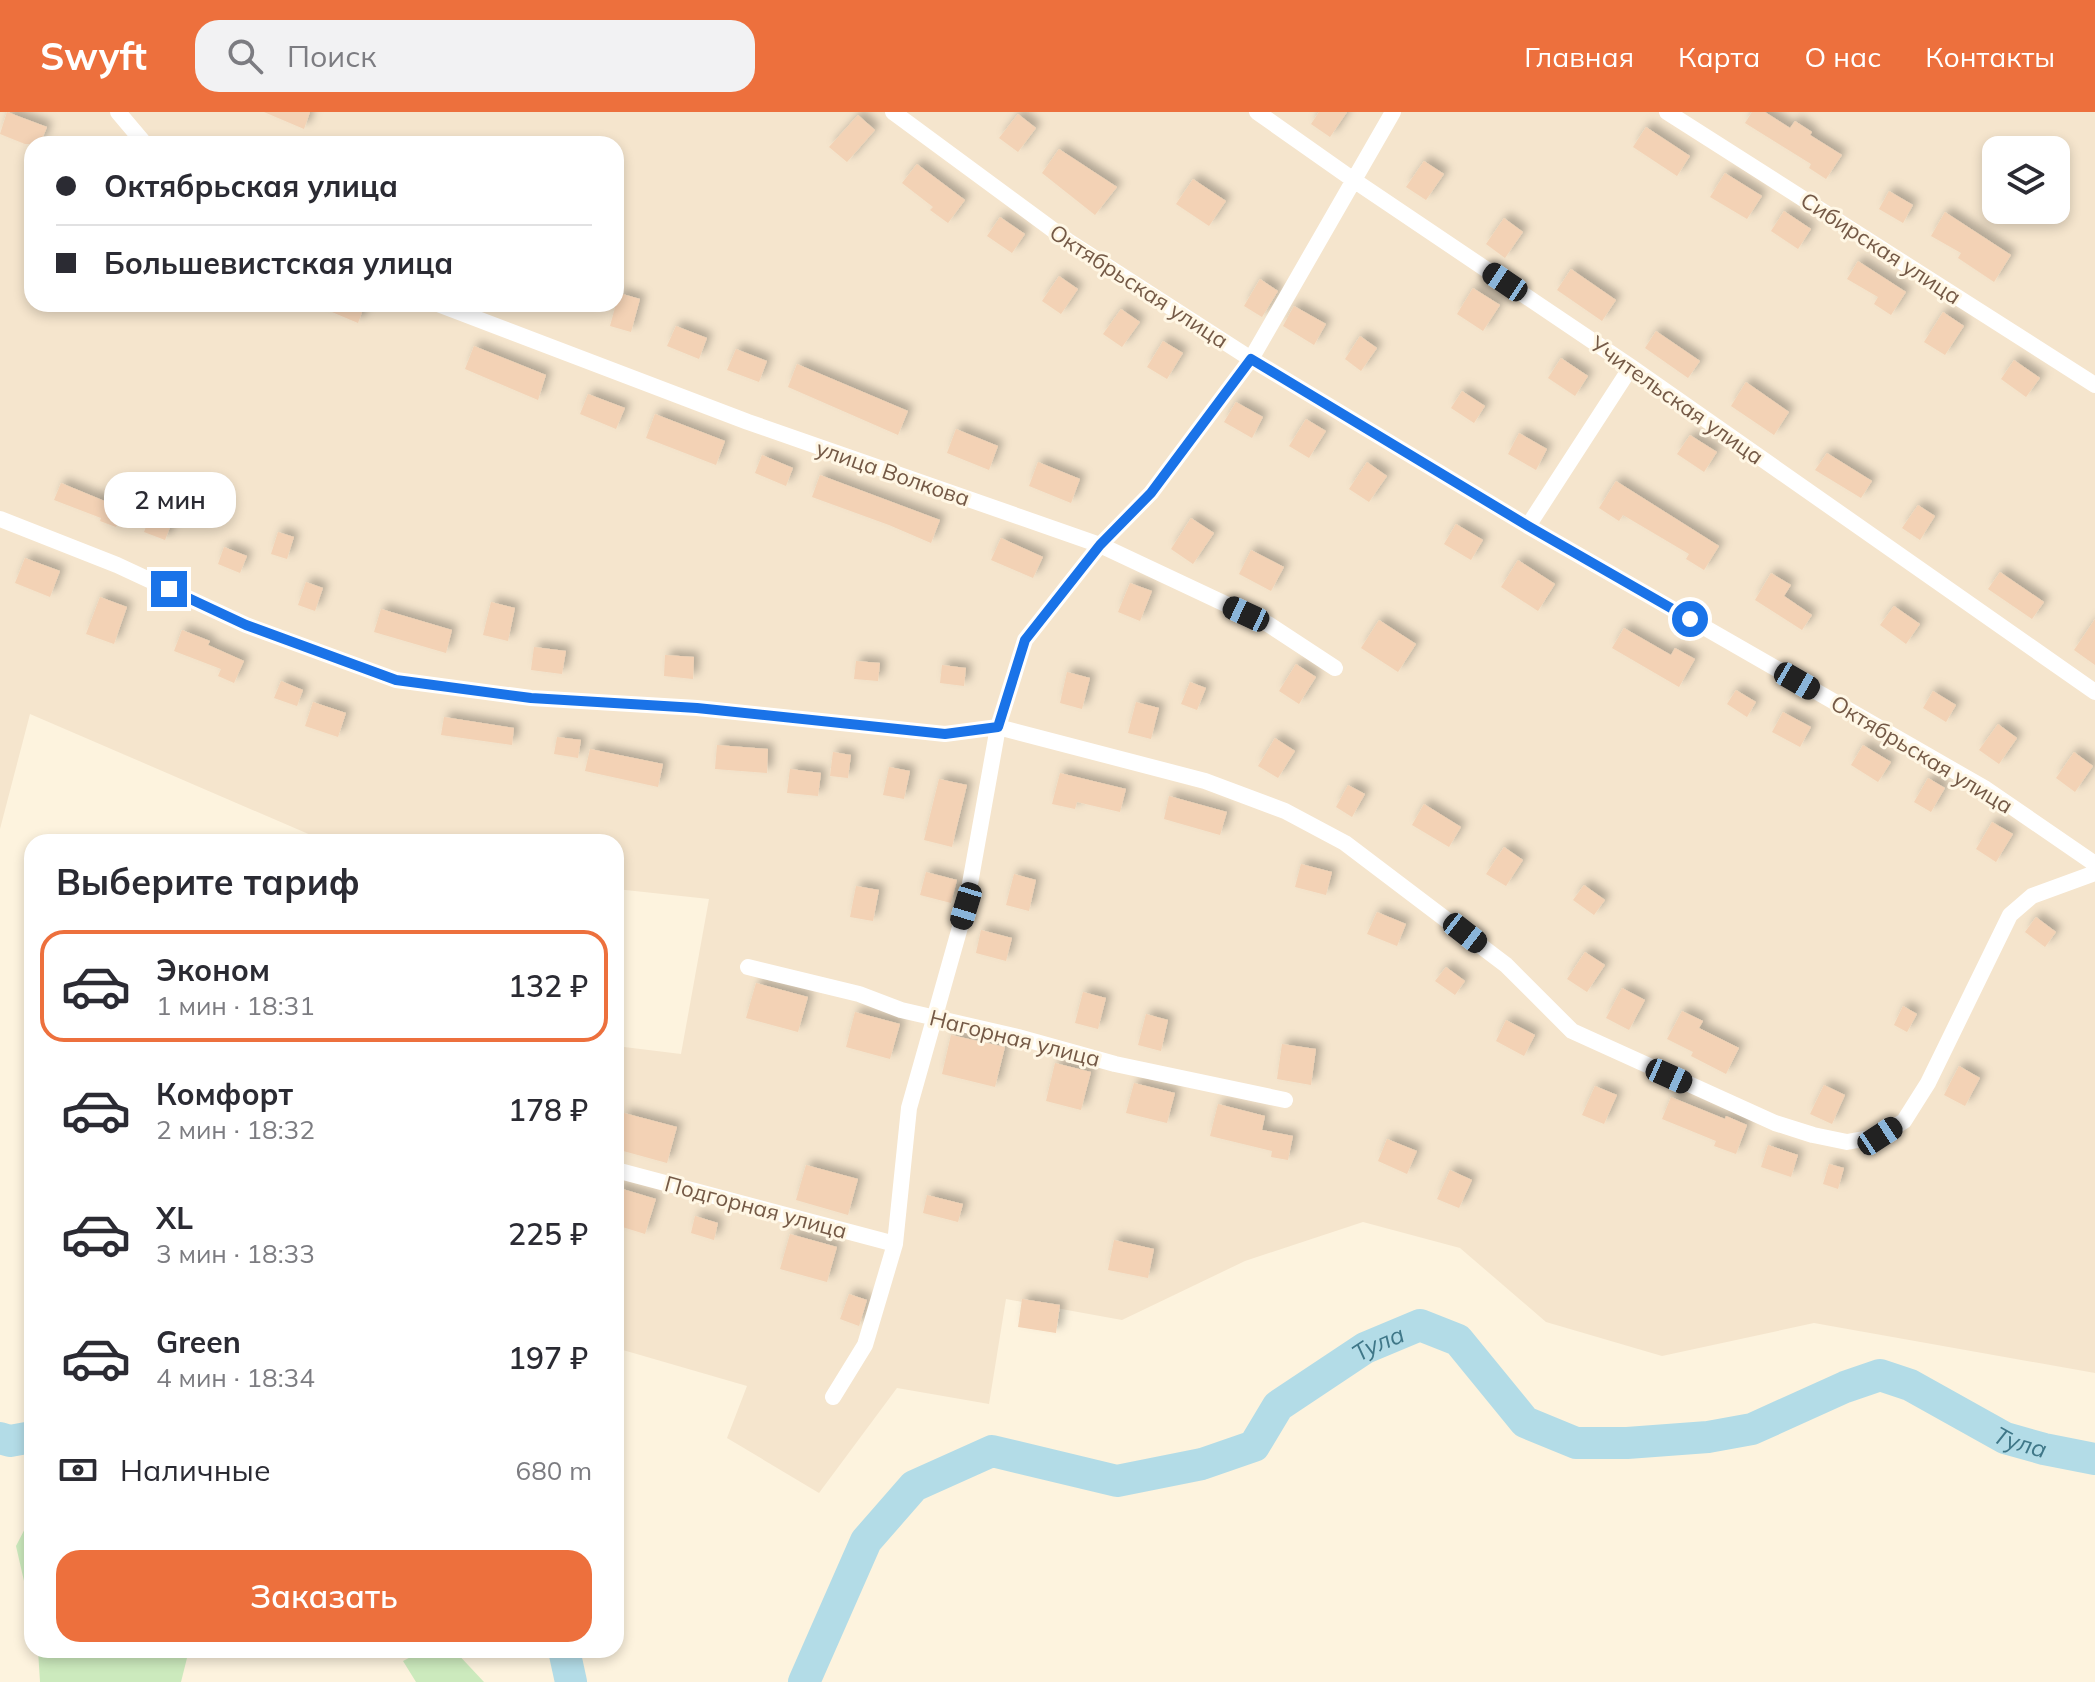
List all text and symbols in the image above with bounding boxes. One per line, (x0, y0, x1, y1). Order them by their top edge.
search box (195, 20, 755, 92)
text: Swyft (40, 32, 147, 80)
icon: search (223, 34, 267, 78)
text: Поиск (287, 37, 377, 75)
text: Главная (1524, 39, 1634, 74)
text: Карта (1678, 39, 1760, 74)
text: О нас (1804, 39, 1881, 74)
text: Контакты (1925, 39, 2055, 74)
map controls (1982, 136, 2070, 224)
button: layers (1982, 136, 2070, 224)
text: Октябрьская улица (104, 167, 398, 205)
street label: Сибирская улица (1795, 186, 1967, 310)
street label: Октябрьская улица (1044, 218, 1234, 354)
text: Большевистская улица (104, 244, 453, 282)
car (1478, 259, 1532, 305)
street label: Учительская улица (1584, 329, 1769, 470)
street label: улица Волкова (813, 434, 973, 512)
callout: 2 мин (103, 473, 235, 529)
text: 2 мин (134, 483, 206, 516)
route end (151, 571, 187, 607)
car (1219, 593, 1273, 635)
route start (1672, 601, 1708, 637)
car (1770, 659, 1824, 703)
street label: Октябрьская улица (1826, 689, 2018, 819)
text: Выберите тариф (56, 859, 360, 904)
car (948, 880, 984, 932)
car (1439, 909, 1491, 957)
icon: car (60, 950, 132, 1022)
text: Эконом (156, 951, 270, 989)
text: 132 ₽ (508, 967, 588, 1005)
text: 1 мин · 18:31 (156, 989, 315, 1022)
street label: Нагорная улица (927, 1003, 1103, 1073)
car (1642, 1055, 1696, 1097)
icon: car (60, 1074, 132, 1146)
text: Комфорт (156, 1075, 293, 1113)
text: 178 ₽ (508, 1091, 588, 1129)
text: 2 мин · 18:32 (156, 1113, 315, 1146)
car (1853, 1113, 1907, 1159)
street label: Подгорная улица (662, 1169, 850, 1245)
icon: car (60, 1198, 132, 1270)
text: XL (156, 1199, 193, 1237)
text: 225 ₽ (508, 1215, 588, 1253)
text: 3 мин · 18:33 (156, 1237, 315, 1270)
water label: Тула (1346, 1318, 1409, 1368)
icon: car (60, 1322, 132, 1394)
text: Green (156, 1323, 241, 1361)
text: 197 ₽ (508, 1339, 588, 1377)
text: 4 мин · 18:34 (156, 1361, 315, 1394)
water label: Тула (1988, 1420, 2050, 1464)
icon: cash (56, 1448, 100, 1492)
text: Наличные (120, 1451, 271, 1489)
text: 680 m (516, 1454, 592, 1487)
button: Заказать (56, 1550, 592, 1642)

